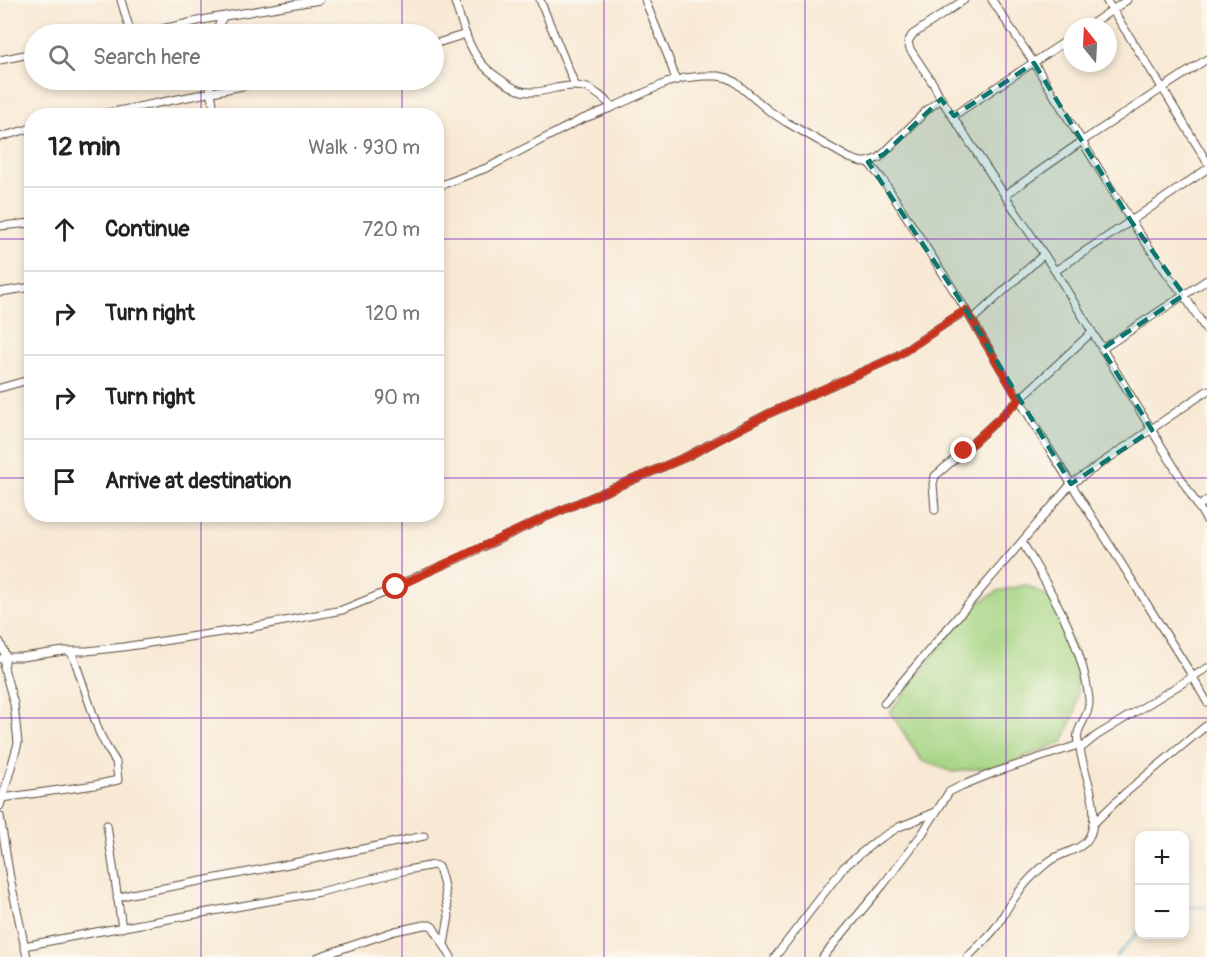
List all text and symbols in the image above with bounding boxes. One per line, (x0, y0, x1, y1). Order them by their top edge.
north arrow (1063, 18, 1117, 72)
search box (24, 24, 444, 90)
icon: search (45, 41, 78, 74)
text: Search here (93, 43, 200, 71)
text: 12 min (48, 131, 121, 163)
text: Walk · 930 m (308, 135, 420, 160)
icon: ahead (48, 213, 81, 246)
text: Continue (105, 215, 189, 243)
text: 720 m (362, 217, 420, 242)
icon: right (48, 297, 81, 330)
text: Turn right (105, 299, 195, 327)
text: 120 m (365, 301, 420, 326)
icon: right (48, 381, 81, 414)
text: Turn right (105, 383, 195, 411)
text: 90 m (374, 385, 420, 410)
route end (950, 437, 976, 463)
icon: arrive (48, 465, 81, 498)
text: Arrive at destination (105, 467, 291, 495)
route start (382, 573, 408, 599)
map controls (1135, 831, 1189, 939)
button: + (1135, 831, 1189, 885)
button: − (1135, 885, 1189, 939)

